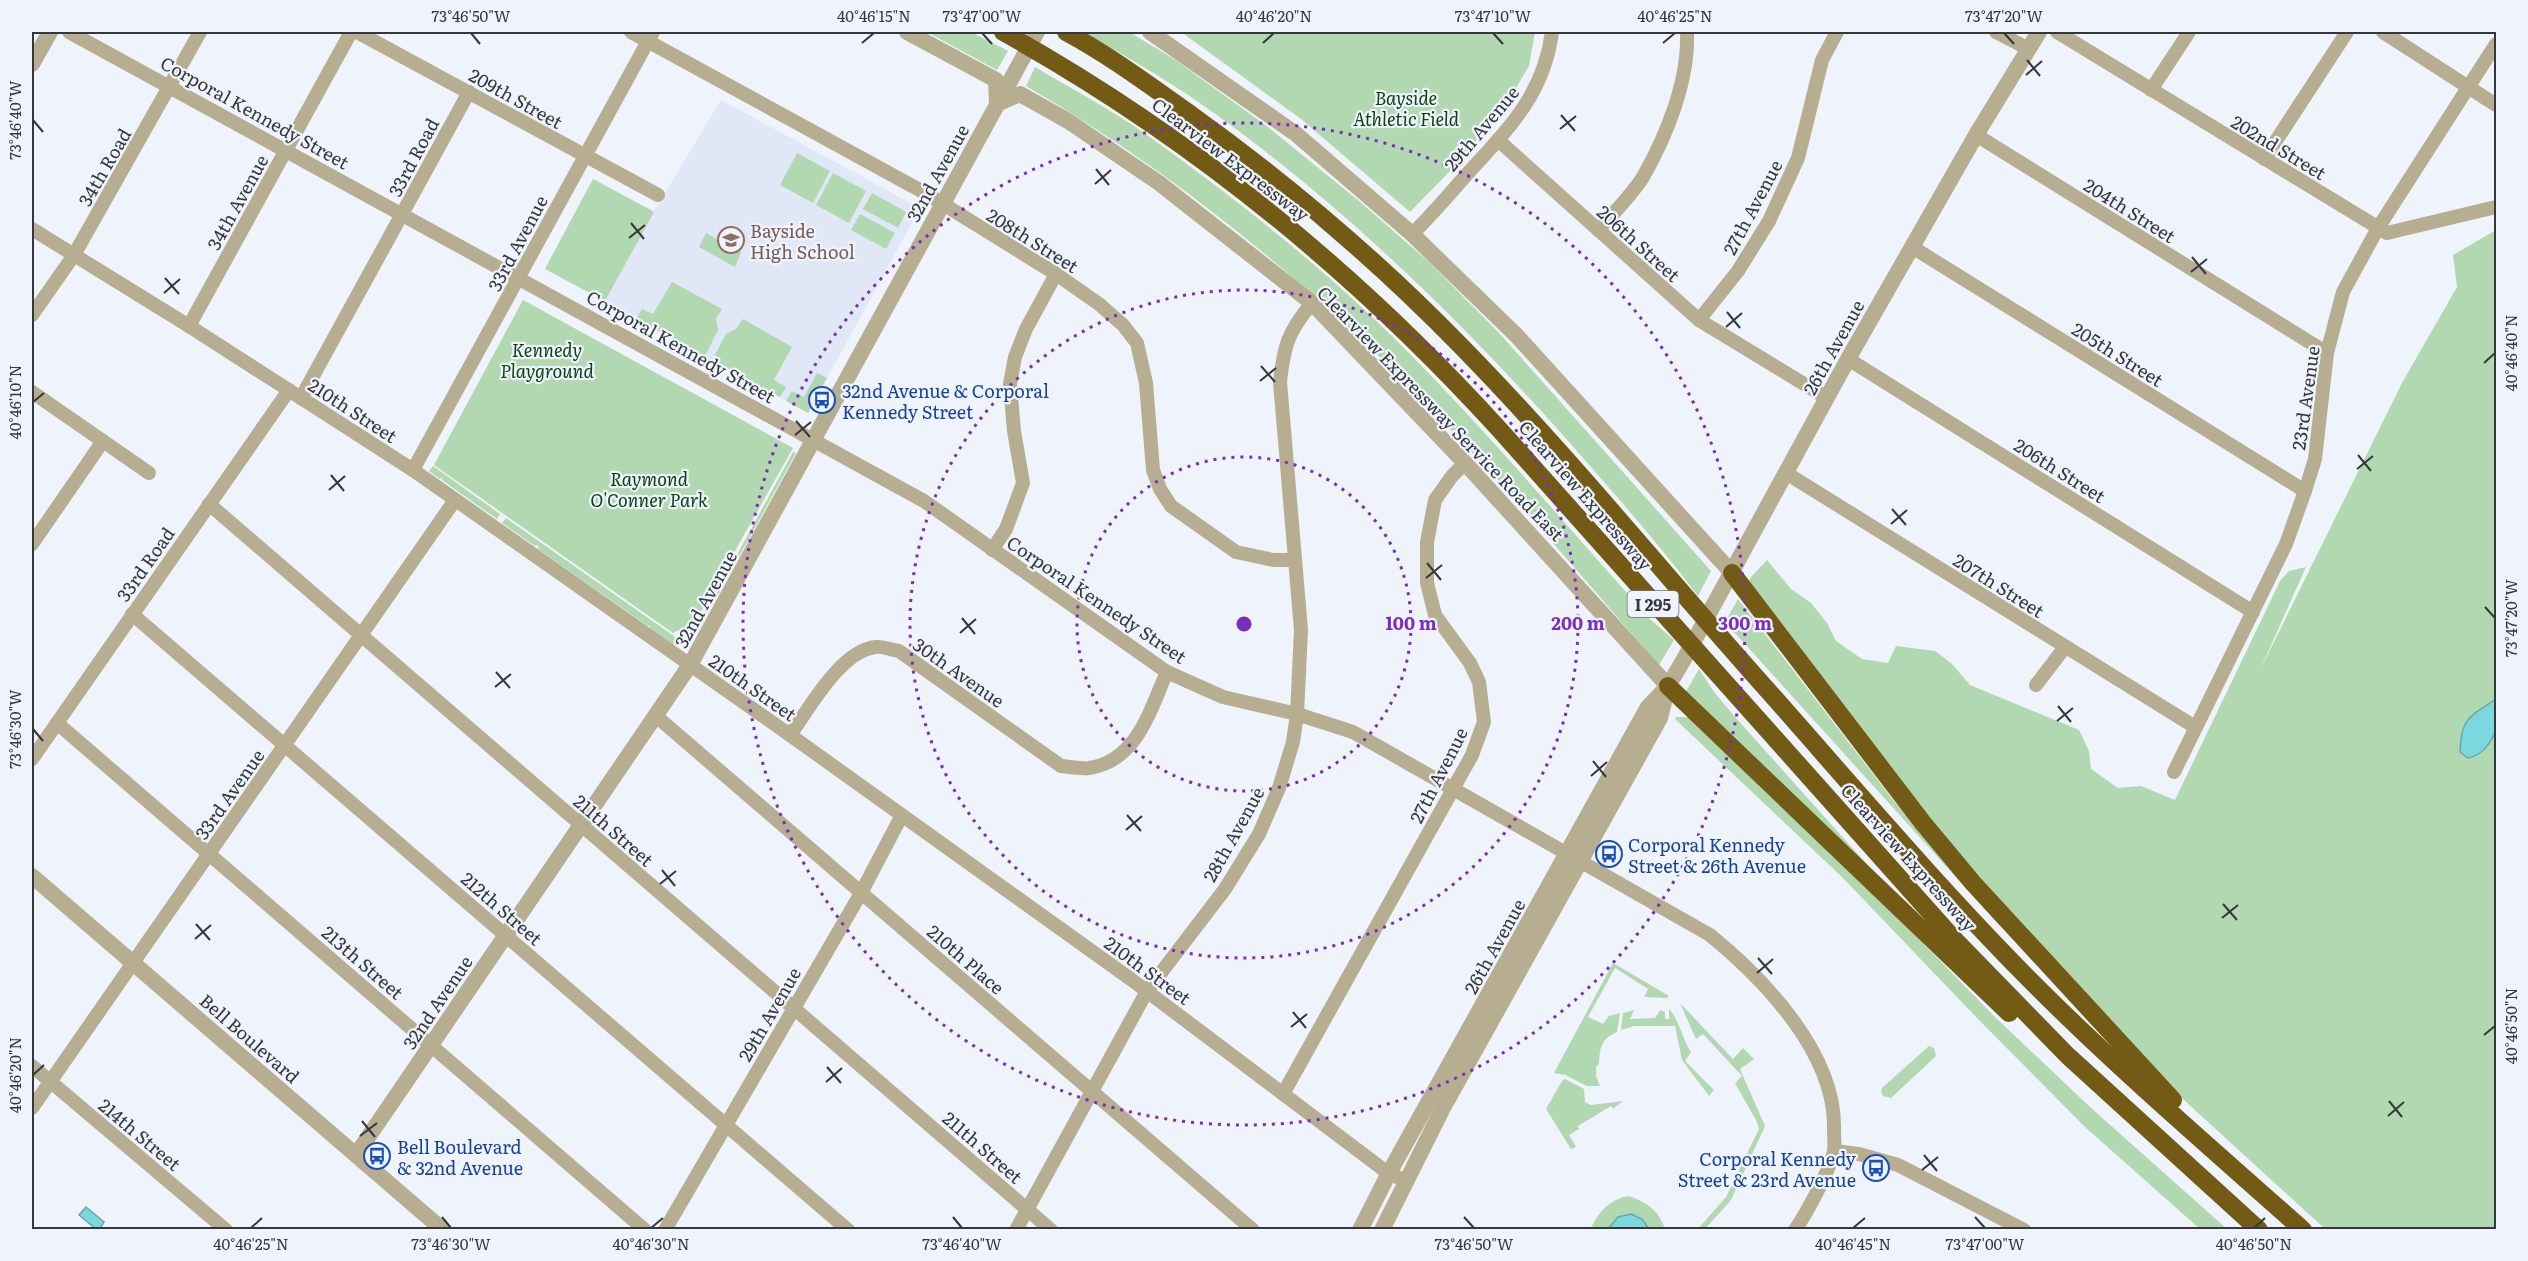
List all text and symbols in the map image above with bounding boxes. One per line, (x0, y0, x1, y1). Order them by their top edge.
text: 73°46'50"W (432, 4, 511, 27)
text: 40°46'15"N (837, 4, 911, 27)
text: 73°47'00"W (943, 4, 1022, 27)
text: 40°46'20"N (1236, 4, 1312, 27)
text: 73°47'10"W (1455, 4, 1532, 27)
text: 40°46'25"N (1637, 4, 1713, 27)
text: 73°47'20"W (1965, 4, 2044, 27)
street label: Corporal Kennedy Street (156, 49, 355, 176)
street label: 209th Street (464, 61, 568, 135)
street label: 29th Avenue (1437, 79, 1525, 177)
text: 73°46'40"W (3, 80, 26, 160)
park label: Bayside Athletic Field (1353, 84, 1460, 132)
street label: Clearview Expressway (1147, 91, 1316, 228)
street label: 202nd Street (2226, 108, 2332, 186)
street label: 33rd Road (381, 113, 445, 201)
street label: 32nd Avenue (899, 119, 975, 227)
street label: 34th Road (71, 123, 137, 211)
street label: 34th Avenue (200, 149, 274, 255)
street label: 27th Avenue (1716, 155, 1788, 259)
street label: 204th Street (2079, 171, 2182, 249)
street label: 33rd Avenue (480, 190, 554, 296)
street label: 206th Street (1592, 198, 1687, 288)
street label: 208th Street (982, 201, 1085, 279)
place label: Bayside High School (750, 217, 855, 265)
school or university icon: Bayside High School (716, 225, 746, 255)
street label: Clearview Expressway Service Road East (1311, 279, 1571, 547)
street label: Corporal Kennedy Street (582, 283, 781, 410)
street label: 26th Avenue (1796, 295, 1870, 399)
street label: 205th Street (2067, 315, 2169, 393)
text: 40°46'40"N (2499, 315, 2522, 391)
park label: Kennedy Playground (500, 336, 594, 384)
street label: 23rd Avenue (2284, 344, 2326, 452)
text: 40°46'10"N (3, 365, 26, 439)
street label: 210th Street (303, 371, 403, 449)
place label: 32nd Avenue & Corporal Kennedy Street (842, 377, 1049, 425)
bus stop icon: 32nd Avenue & Corporal Kennedy Street (807, 385, 837, 415)
street label: Clearview Expressway (1513, 414, 1659, 576)
street label: 206th Street (2009, 431, 2112, 509)
park label: Raymond O'Conner Park (590, 465, 708, 513)
street label: 33rd Road (109, 521, 181, 607)
street label: Corporal Kennedy Street (1002, 529, 1193, 670)
street label: 32nd Avenue (667, 545, 743, 653)
street label: 207th Street (1948, 546, 2050, 624)
text: 73°47'20"W (2499, 578, 2522, 657)
road number: I 295 (1628, 591, 1678, 617)
text: 100 m (1385, 609, 1437, 636)
text: 200 m (1551, 609, 1605, 636)
text: 300 m (1718, 609, 1772, 636)
centre of rings (1234, 614, 1254, 634)
street label: 30th Avenue (908, 630, 1010, 714)
street label: 210th Street (704, 647, 803, 727)
text: 73°46'30"W (3, 689, 26, 769)
street label: 27th Avenue (1402, 723, 1474, 827)
street label: 33rd Avenue (188, 743, 270, 845)
street label: Clearview Expressway (1835, 777, 1983, 938)
street label: 28th Avenue (1196, 782, 1270, 886)
street label: 211th Street (568, 788, 660, 873)
place label: Corporal Kennedy Street & 26th Avenue (1628, 831, 1806, 879)
bus stop icon: Corporal Kennedy Street & 26th Avenue (1594, 839, 1624, 869)
street label: 212th Street (455, 865, 549, 951)
street label: 26th Avenue (1457, 894, 1531, 998)
street label: 210th Place (922, 918, 1010, 1000)
street label: 213th Street (316, 919, 410, 1006)
street label: 210th Street (1099, 929, 1197, 1011)
street label: 32nd Avenue (396, 950, 478, 1054)
street label: 29th Avenue (731, 962, 807, 1066)
street label: Bell Boulevard (194, 987, 306, 1089)
text: 40°46'50"N (2499, 988, 2522, 1064)
text: 40°46'20"N (3, 1037, 26, 1113)
street label: 214th Street (93, 1092, 188, 1177)
street label: 211th Street (937, 1105, 1029, 1190)
place label: Bell Boulevard & 32nd Avenue (397, 1133, 523, 1181)
bus stop icon: Bell Boulevard & 32nd Avenue (362, 1141, 392, 1171)
place label: Corporal Kennedy Street & 23rd Avenue (1678, 1145, 1857, 1193)
bus stop icon: Corporal Kennedy Street & 23rd Avenue (1861, 1153, 1891, 1183)
text: 40°46'25"N (213, 1232, 289, 1255)
text: 73°46'30"W (411, 1232, 491, 1255)
text: 40°46'30"N (613, 1232, 689, 1255)
text: 73°46'40"W (922, 1232, 1002, 1255)
text: 73°46'50"W (1435, 1232, 1514, 1255)
text: 40°46'45"N (1815, 1232, 1891, 1255)
text: 73°47'00"W (1946, 1232, 2025, 1255)
text: 40°46'50"N (2216, 1232, 2292, 1255)

